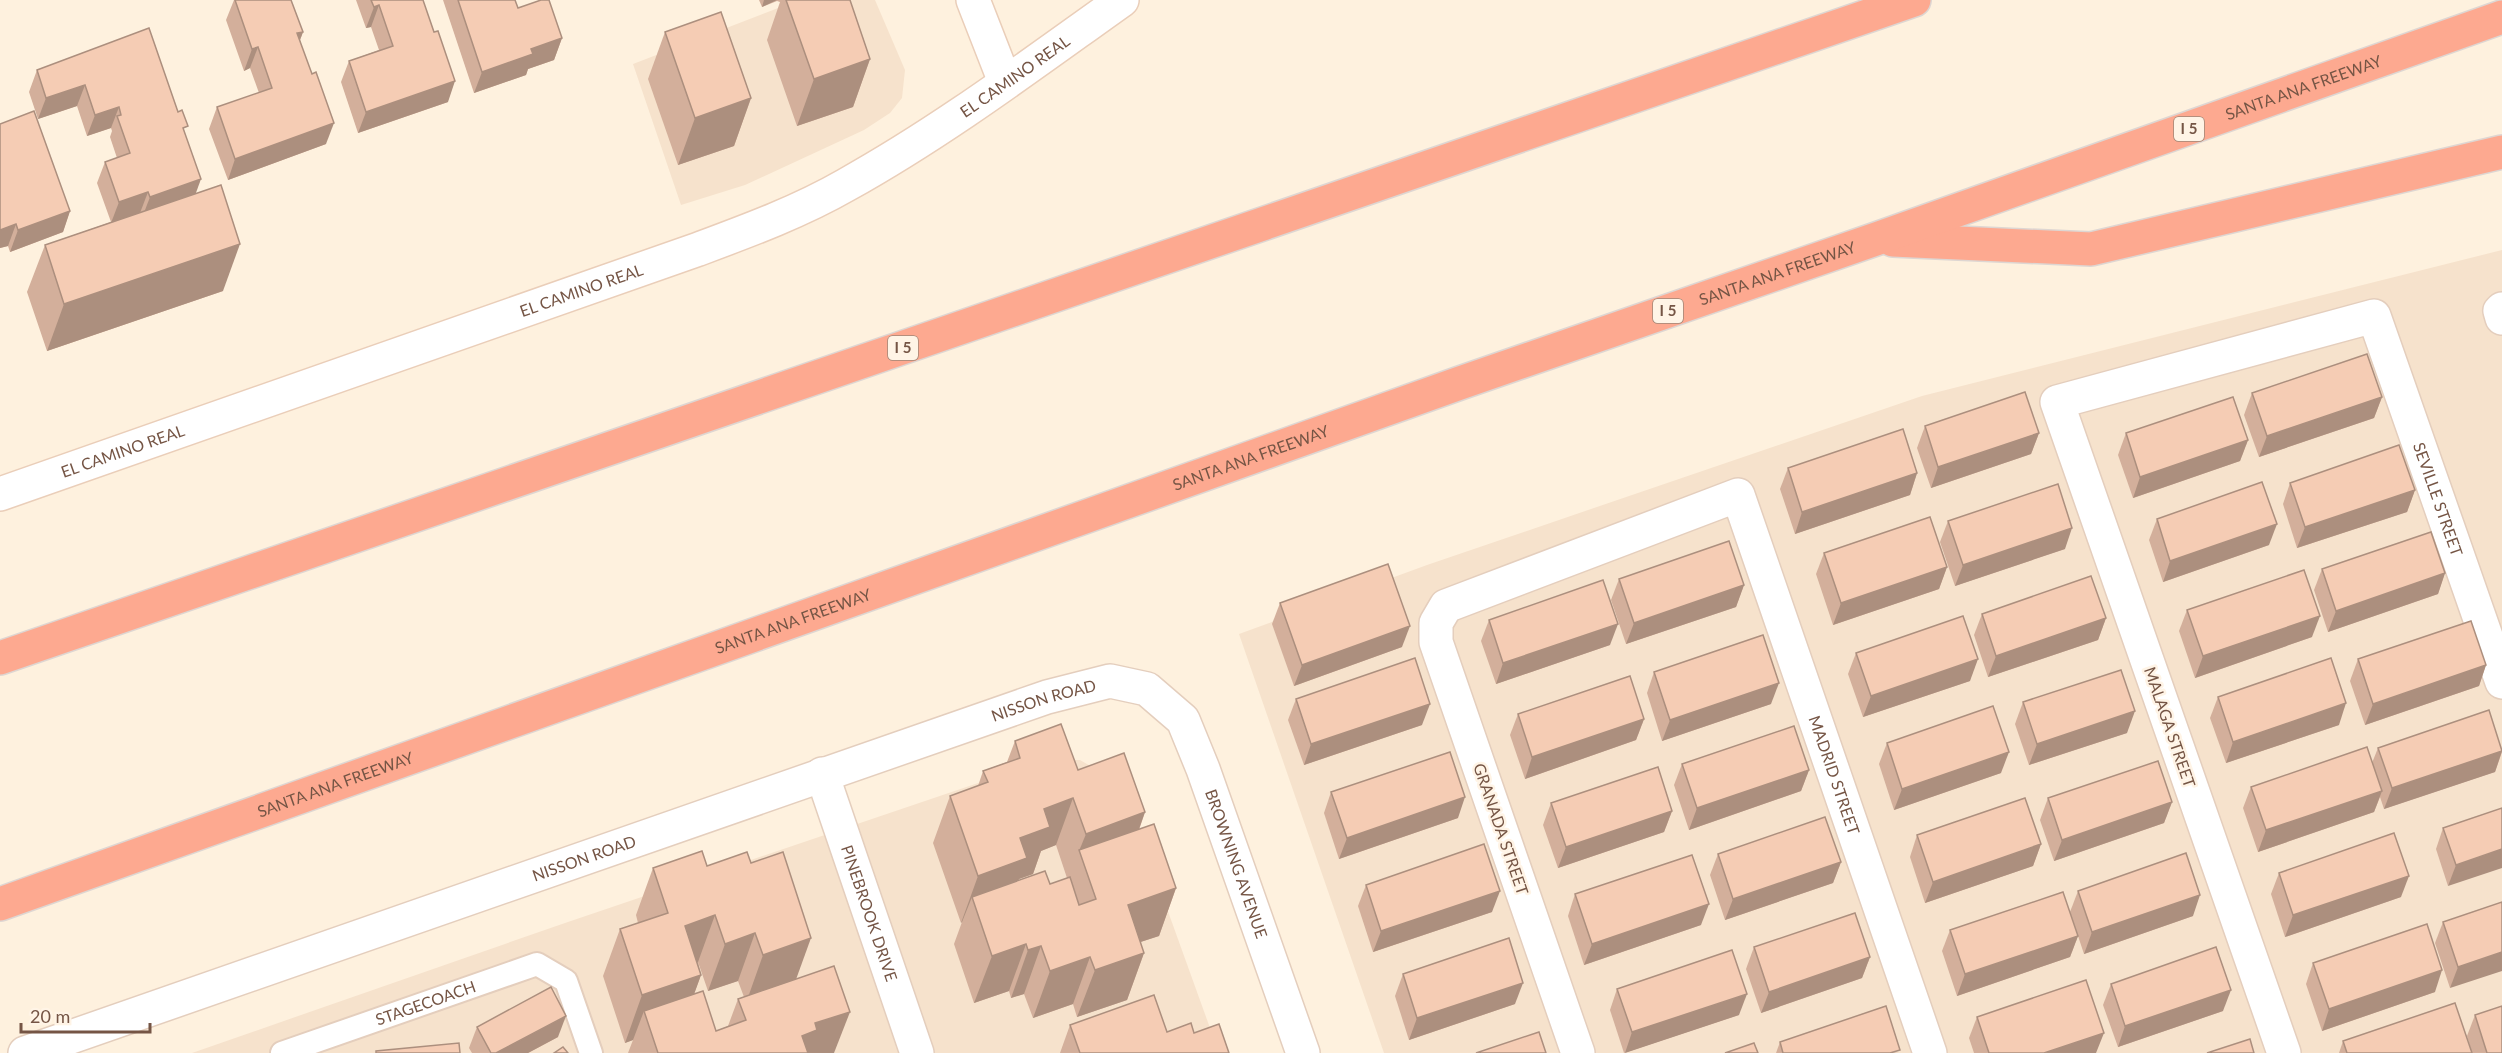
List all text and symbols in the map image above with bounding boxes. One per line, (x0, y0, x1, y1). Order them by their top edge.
street label: EL CAMINO REAL (956, 31, 1073, 121)
street label: SANTA ANA FREEWAY (2223, 50, 2384, 123)
road number: I 5 (2174, 117, 2204, 141)
street label: SANTA ANA FREEWAY (1696, 237, 1858, 309)
street label: EL CAMINO REAL (517, 259, 645, 320)
road number: I 5 (1653, 299, 1683, 323)
road number: I 5 (888, 336, 918, 360)
street label: EL CAMINO REAL (58, 420, 187, 481)
street label: SANTA ANA FREEWAY (1170, 421, 1331, 494)
street label: SEVILLE STREET (2410, 440, 2467, 559)
street label: SANTA ANA FREEWAY (712, 584, 873, 657)
street label: MALAGA STREET (2141, 664, 2200, 790)
street label: NISSON ROAD (988, 675, 1098, 725)
street label: MADRID STREET (1806, 713, 1864, 837)
street label: SANTA ANA FREEWAY (255, 747, 416, 820)
street label: GRANADA STREET (1470, 761, 1533, 898)
street label: BROWNING AVENUE (1202, 786, 1272, 941)
street label: NISSON ROAD (529, 831, 638, 885)
street label: PINEBROOK DRIVE (838, 842, 902, 984)
street label: STAGECOACH (373, 976, 478, 1029)
scale bar (21, 996, 150, 1034)
text: 20 m (30, 1005, 70, 1027)

